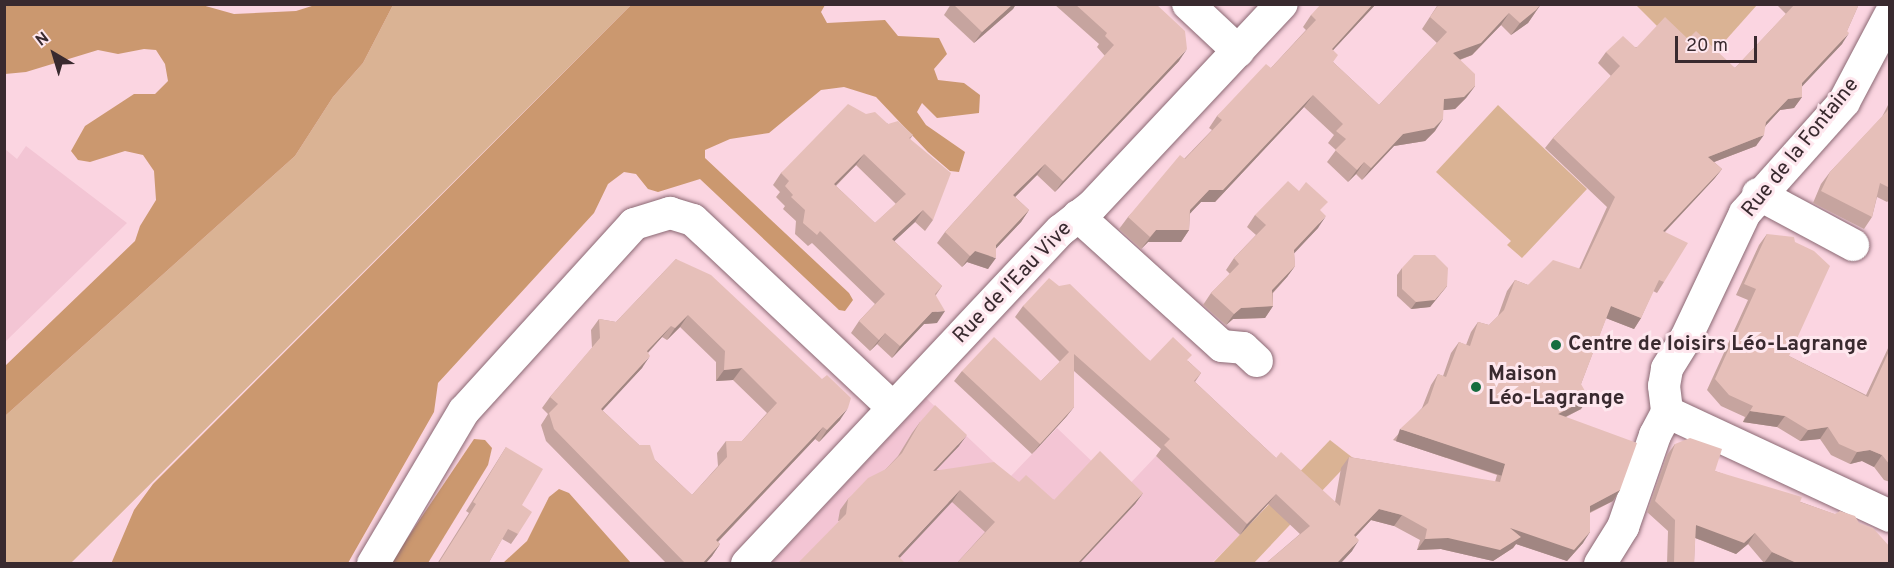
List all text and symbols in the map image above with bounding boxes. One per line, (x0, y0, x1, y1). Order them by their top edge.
north arrow (24, 24, 84, 84)
scale bar (1678, 24, 1760, 62)
text: N (32, 28, 54, 51)
text: 20 m (1686, 35, 1728, 58)
street label: Rue de la Fontaine (1737, 73, 1865, 223)
street label: Rue de l'Eau Vive (948, 216, 1078, 350)
place label: Centre de loisirs Léo-Lagrange (1568, 332, 1868, 358)
marker: Centre de loisirs Léo-Lagrange (1549, 338, 1563, 352)
place label: Maison Léo-Lagrange (1488, 362, 1624, 412)
marker: Maison Léo-Lagrange (1469, 380, 1483, 394)

